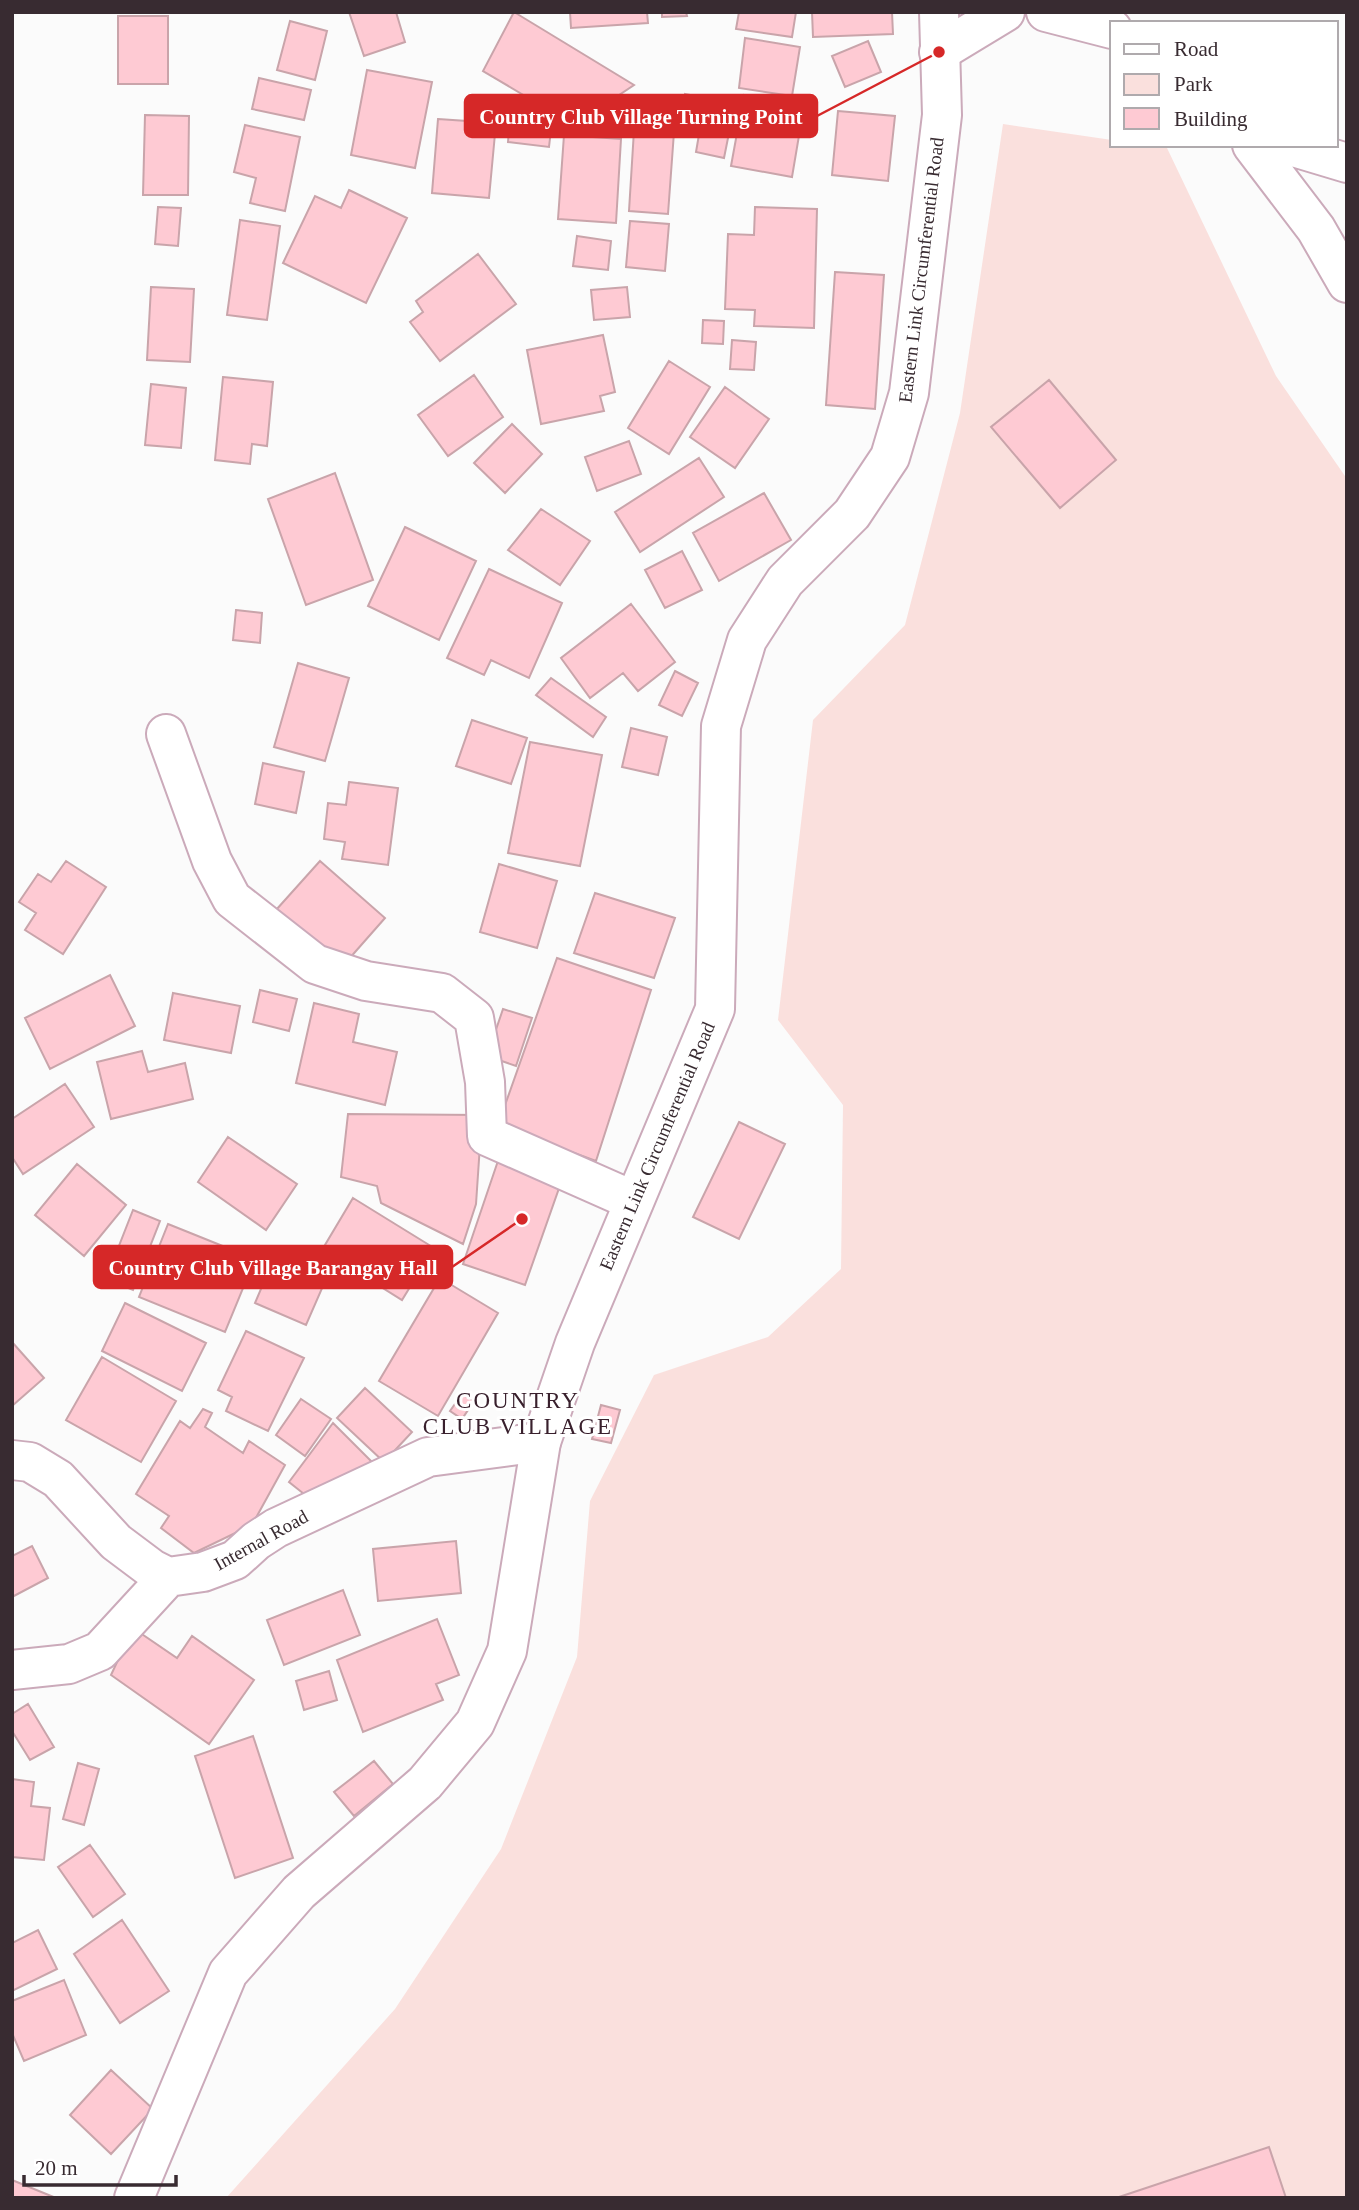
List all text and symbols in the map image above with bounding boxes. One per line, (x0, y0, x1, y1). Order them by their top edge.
legend (1110, 21, 1338, 147)
text: Road (1174, 37, 1219, 61)
text: Park (1174, 72, 1213, 96)
callout: Country Club Village Turning Point (465, 95, 817, 137)
text: Country Club Village Turning Point (479, 105, 803, 129)
text: Building (1174, 107, 1248, 131)
street label: Eastern Link Circumferential Road (894, 135, 948, 404)
street label: Eastern Link Circumferential Road (595, 1018, 719, 1273)
callout: Country Club Village Barangay Hall (94, 1246, 452, 1288)
text: Country Club Village Barangay Hall (108, 1256, 438, 1280)
district label: COUNTRY CLUB VILLAGE (423, 1388, 613, 1439)
street label: Internal Road (210, 1505, 312, 1574)
scale bar (24, 2144, 177, 2188)
text: 20 m (35, 2156, 78, 2180)

